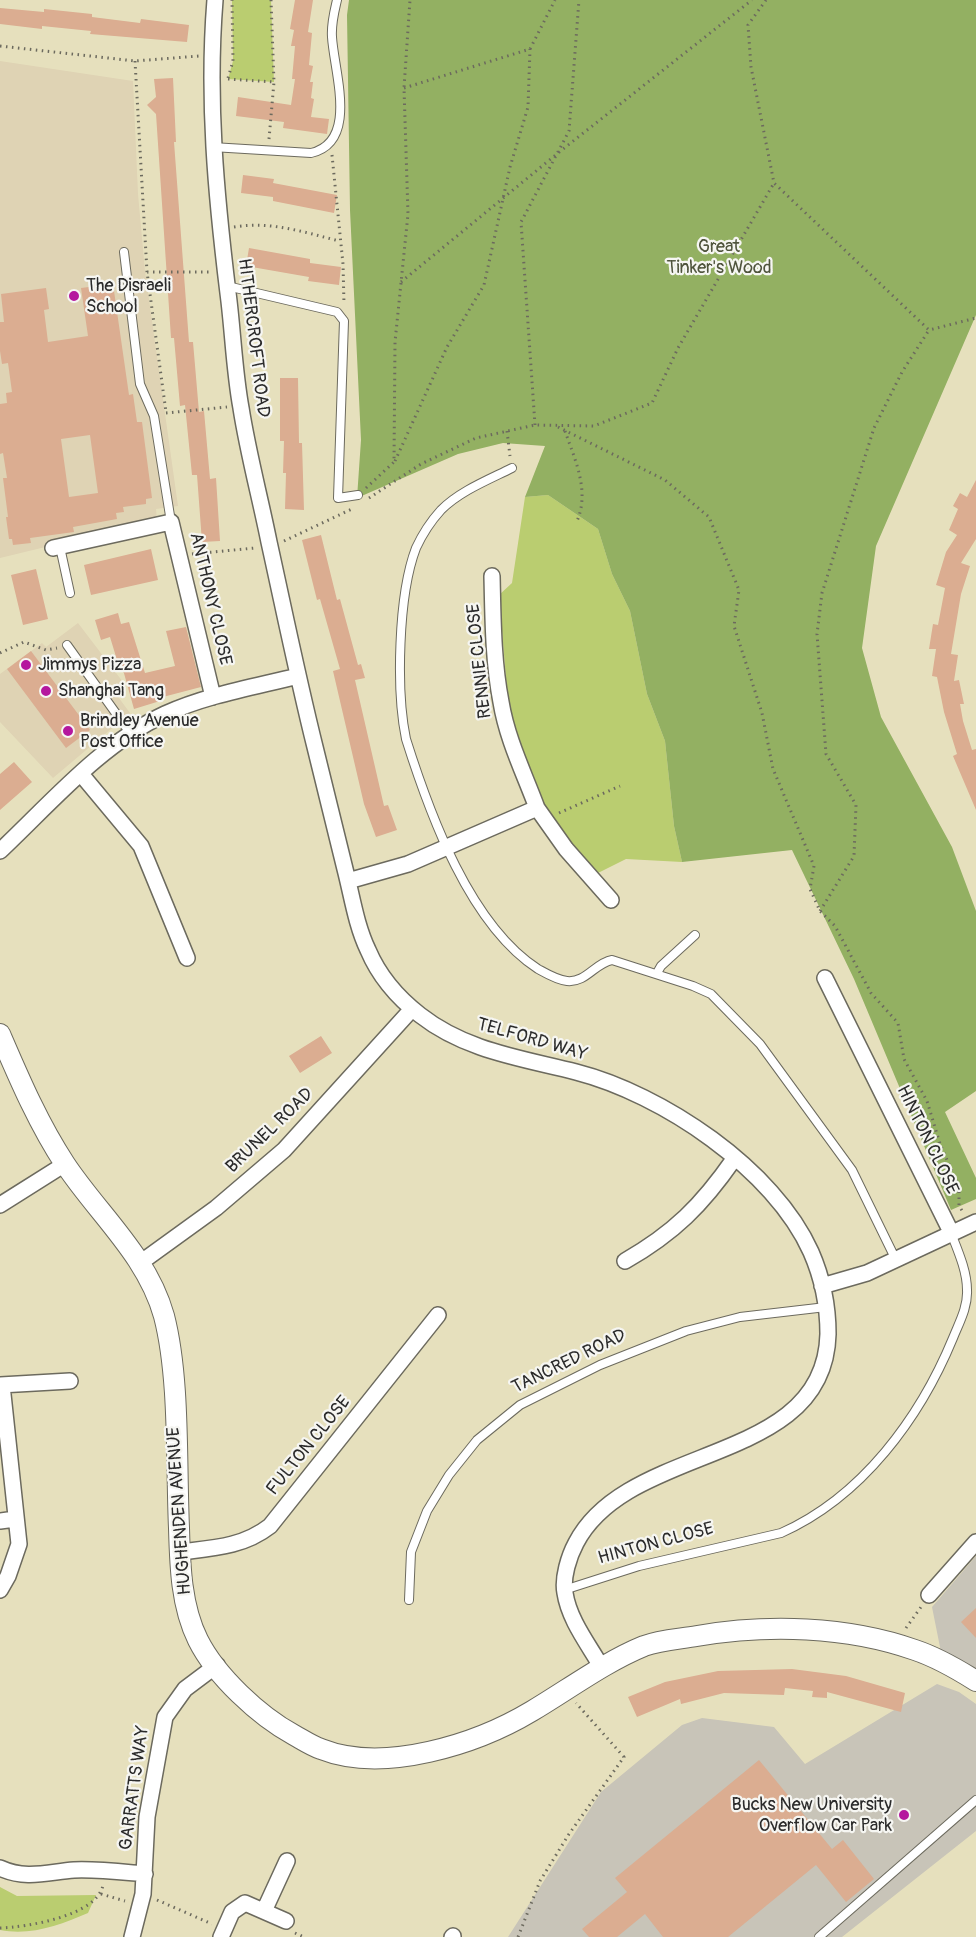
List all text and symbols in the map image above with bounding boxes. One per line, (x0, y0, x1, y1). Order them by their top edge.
park label: Great Tinker's Wood (666, 236, 772, 278)
street label: HITHERCROFT ROAD (233, 257, 273, 419)
place label: The Disraeli School (86, 275, 171, 318)
marker: The Disraeli School (67, 289, 81, 303)
street label: ANTHONY CLOSE (184, 530, 236, 668)
street label: RENNIE CLOSE (463, 603, 497, 719)
place label: Jimmys Pizza (38, 654, 141, 676)
marker: Jimmys Pizza (19, 658, 33, 672)
place label: Shanghai Tang (58, 680, 164, 702)
marker: Shanghai Tang (39, 684, 53, 698)
place label: Brindley Avenue Post Office (80, 710, 199, 752)
marker: Brindley Avenue Post Office (61, 724, 75, 738)
street label: TELFORD WAY (474, 1014, 590, 1066)
street label: HINTON CLOSE (891, 1082, 963, 1198)
street label: BRUNEL ROAD (222, 1084, 318, 1178)
street label: TANCRED ROAD (508, 1325, 630, 1399)
street label: FULTON CLOSE (262, 1392, 356, 1500)
street label: HUGHENDEN AVENUE (163, 1426, 197, 1596)
street label: HINTON CLOSE (596, 1518, 716, 1570)
street label: GARRATTS WAY (116, 1724, 154, 1852)
place label: Bucks New University Overflow Car Park (732, 1794, 892, 1836)
marker: Bucks New University Overflow Car Park (897, 1808, 911, 1822)

